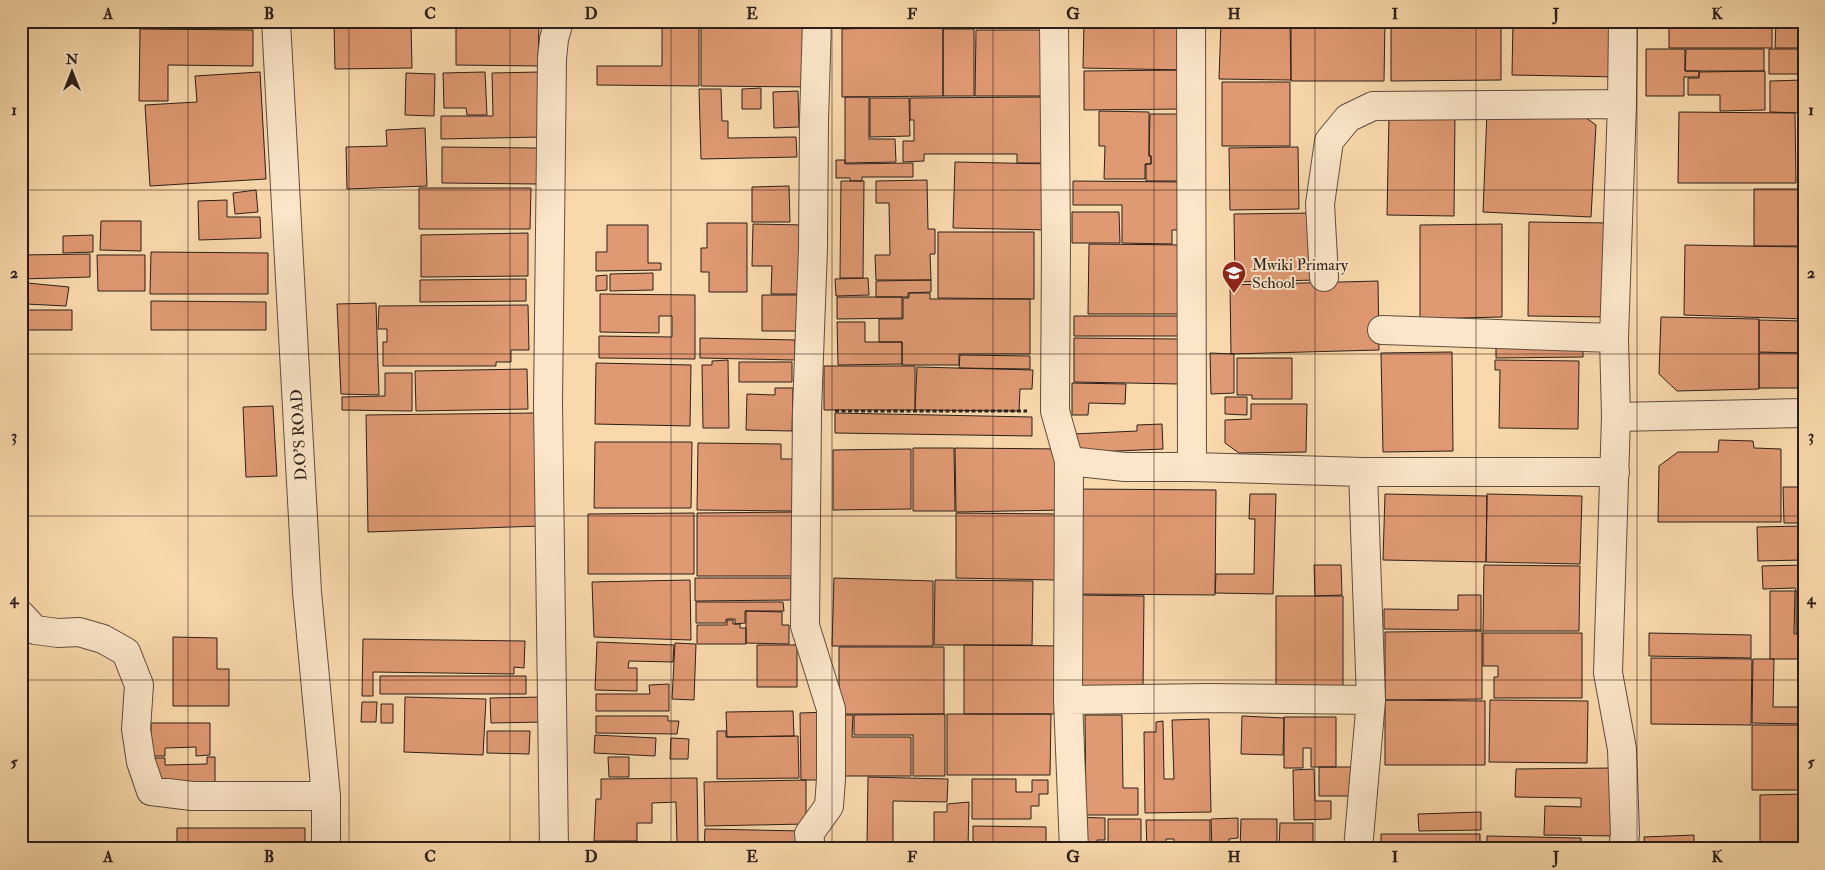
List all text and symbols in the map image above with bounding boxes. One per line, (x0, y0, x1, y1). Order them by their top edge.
text: A (102, 4, 114, 24)
text: B (264, 4, 274, 24)
text: C (424, 4, 436, 24)
text: D (584, 4, 598, 24)
text: E (746, 4, 758, 24)
text: F (907, 4, 917, 24)
text: G (1066, 4, 1080, 24)
text: H (1227, 4, 1241, 24)
text: I (1392, 4, 1399, 24)
text: J (1552, 4, 1560, 25)
text: K (1711, 4, 1723, 24)
north arrow (48, 48, 98, 98)
text: N (65, 51, 79, 68)
text: 1 (11, 100, 17, 120)
text: 1 (1808, 100, 1814, 120)
place label: Mwiki Primary School (1252, 255, 1349, 293)
school or university icon: Mwiki Primary School (1221, 260, 1247, 294)
text: 2 (10, 263, 18, 283)
text: 2 (1807, 263, 1815, 283)
street label: D.O'S ROAD (287, 389, 311, 481)
text: 3 (11, 426, 17, 446)
text: 3 (1808, 426, 1814, 446)
text: 4 (9, 589, 20, 609)
text: 4 (1806, 589, 1817, 609)
text: 5 (10, 752, 18, 772)
text: 5 (1807, 752, 1815, 772)
text: A (102, 847, 114, 867)
text: B (264, 847, 274, 867)
text: C (424, 847, 436, 867)
text: D (584, 847, 598, 867)
text: E (746, 847, 758, 867)
text: F (907, 847, 917, 867)
text: G (1066, 847, 1080, 867)
text: H (1227, 847, 1241, 867)
text: I (1392, 847, 1399, 867)
text: J (1552, 847, 1560, 868)
text: K (1711, 847, 1723, 867)

